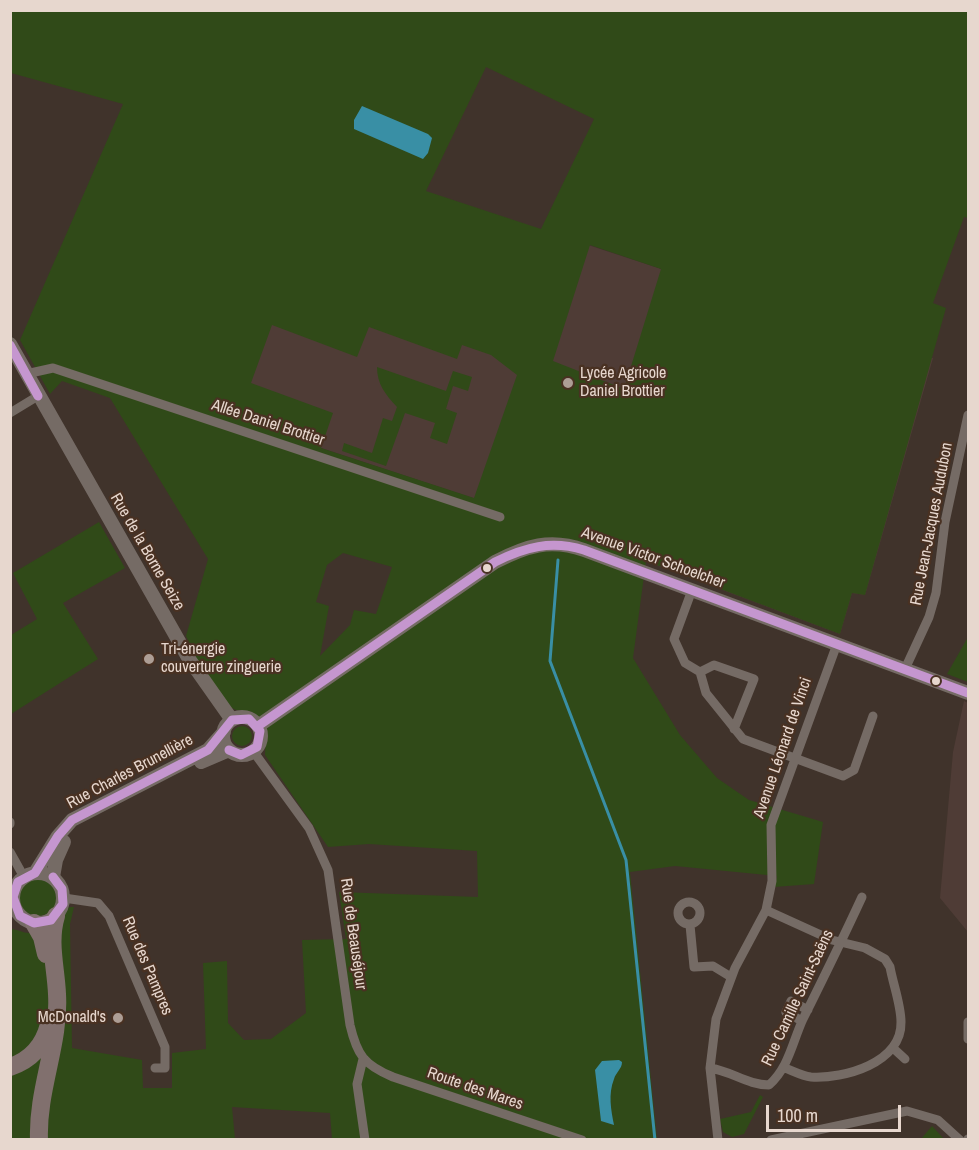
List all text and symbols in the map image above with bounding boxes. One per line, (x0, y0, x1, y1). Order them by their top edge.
place label: Lycée Agricole Daniel Brottier (580, 364, 666, 402)
marker: Lycée Agricole Daniel Brottier (561, 376, 575, 390)
street label: Allée Daniel Brottier (209, 396, 327, 450)
street label: Rue Jean-Jacques Audubon (907, 441, 957, 607)
street label: Rue de la Borne Seize (106, 490, 188, 614)
street label: Avenue Victor Schoelcher (579, 523, 727, 593)
unlabelled marker (481, 562, 493, 574)
place label: Tri-énergie couverture zinguerie (161, 640, 281, 678)
marker: Tri-énergie couverture zinguerie (142, 652, 156, 666)
street label: Avenue Léonard de Vinci (750, 675, 816, 821)
unlabelled marker (930, 675, 942, 687)
street label: Rue Charles Brunellière (64, 731, 196, 813)
street label: Rue de Beauséjour (336, 877, 370, 991)
street label: Rue des Pampres (118, 914, 176, 1018)
street label: Rue Camille Saint-Saëns (758, 927, 838, 1069)
place label: McDonald's (38, 1008, 106, 1028)
marker: McDonald's (111, 1011, 125, 1025)
street label: Route des Mares (425, 1064, 525, 1114)
scale bar (769, 1093, 904, 1131)
text: 100 m (777, 1103, 818, 1128)

